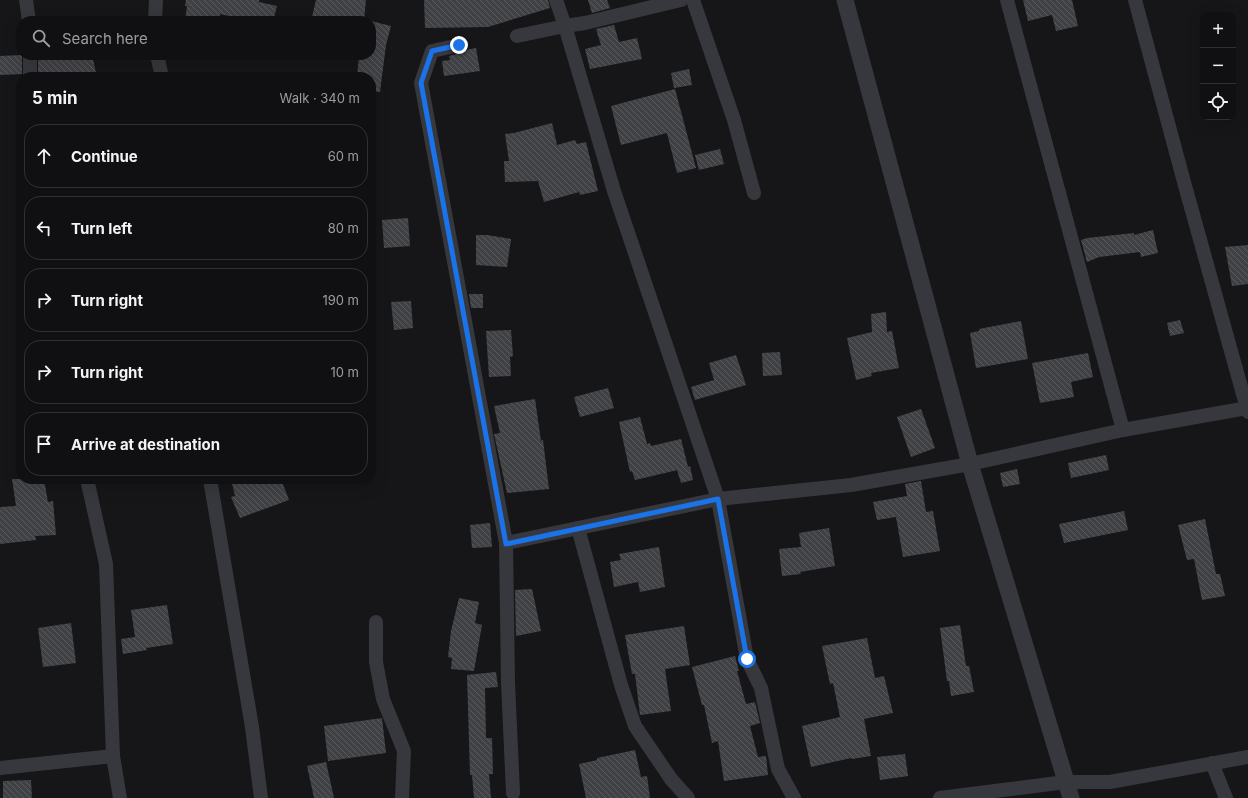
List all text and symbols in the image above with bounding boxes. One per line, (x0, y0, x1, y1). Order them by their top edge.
map controls (1200, 12, 1236, 120)
button: + (1200, 12, 1236, 48)
search box (16, 16, 376, 60)
icon: search (30, 27, 52, 49)
text: Search here (62, 29, 148, 48)
route end (450, 36, 468, 54)
button: − (1200, 48, 1236, 84)
button: locate (1200, 84, 1236, 120)
text: 5 min (32, 88, 78, 108)
text: Walk · 340 m (280, 90, 360, 106)
icon: ahead (33, 145, 55, 167)
text: Continue (71, 147, 138, 166)
text: 60 m (328, 148, 359, 164)
icon: left (33, 217, 55, 239)
text: Turn left (71, 219, 132, 238)
text: 80 m (328, 220, 359, 236)
icon: right (33, 289, 55, 311)
text: Turn right (71, 291, 143, 310)
text: 190 m (322, 292, 359, 308)
icon: right (33, 361, 55, 383)
text: Turn right (71, 363, 143, 382)
text: 10 m (330, 364, 359, 380)
icon: arrive (33, 433, 55, 455)
text: Arrive at destination (71, 435, 220, 454)
route start (738, 650, 756, 668)

